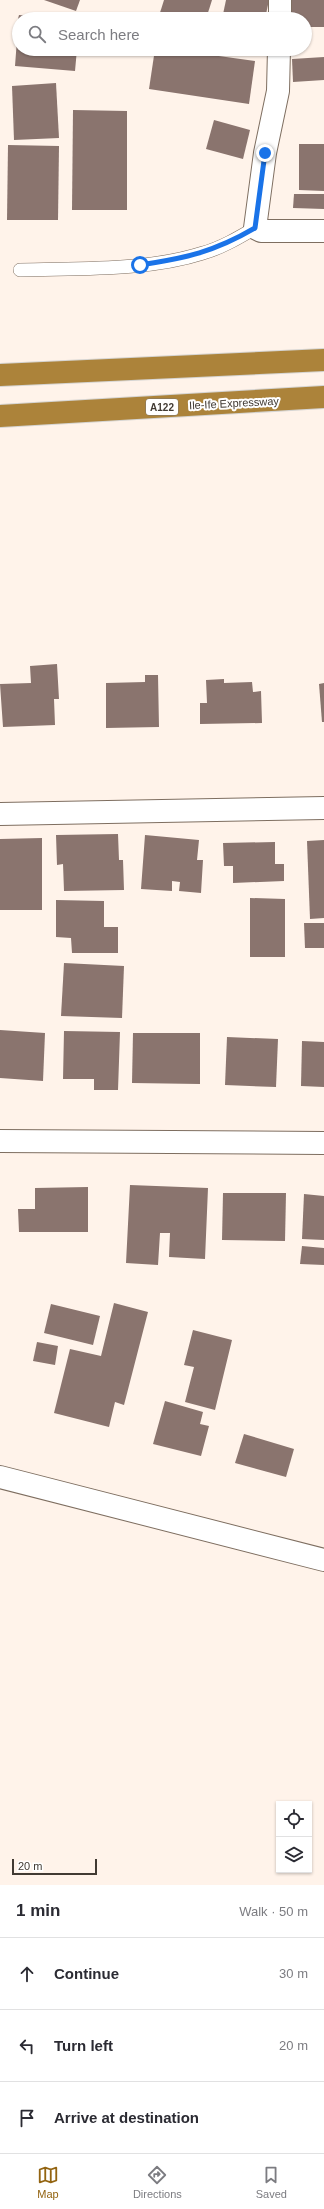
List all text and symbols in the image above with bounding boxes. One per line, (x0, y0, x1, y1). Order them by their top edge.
search box (12, 12, 312, 56)
icon: search (26, 23, 48, 45)
text: Search here (58, 26, 140, 43)
route end (256, 144, 274, 162)
route start (131, 256, 149, 274)
street label: Ile-Ife Expressway (189, 395, 280, 411)
road number: A122 (146, 399, 178, 415)
map controls (276, 1801, 312, 1873)
button: locate (276, 1801, 312, 1837)
button: layers (276, 1837, 312, 1873)
scale bar (12, 1857, 97, 1876)
text: 20 m (18, 1860, 42, 1872)
text: 1 min (16, 1901, 60, 1920)
text: Walk · 50 m (239, 1904, 308, 1919)
icon: ahead (16, 1963, 38, 1985)
text: Continue (54, 1965, 119, 1982)
text: 30 m (279, 1966, 308, 1981)
icon: left (16, 2035, 38, 2057)
text: Turn left (54, 2037, 113, 2054)
text: 20 m (279, 2038, 308, 2053)
icon: arrive (16, 2107, 38, 2129)
text: Arrive at destination (54, 2109, 199, 2126)
tab: Map (37, 2164, 59, 2200)
tab: Directions (133, 2164, 182, 2200)
tab: Saved (256, 2164, 287, 2200)

